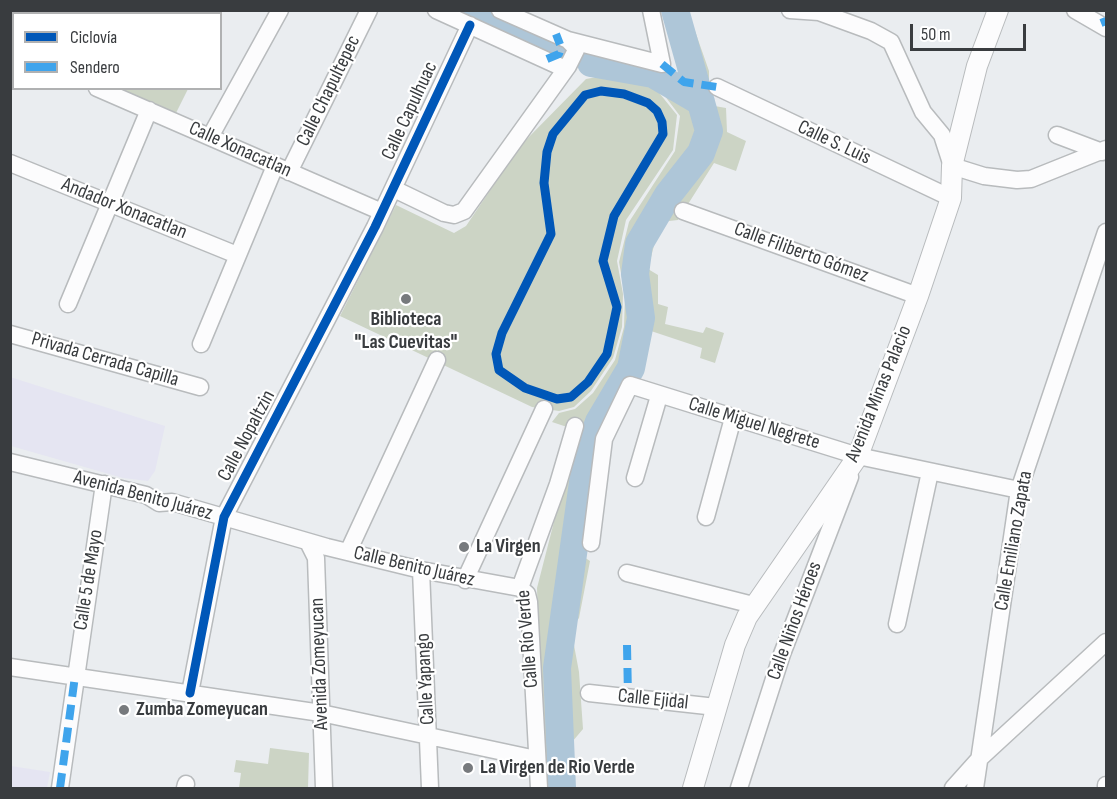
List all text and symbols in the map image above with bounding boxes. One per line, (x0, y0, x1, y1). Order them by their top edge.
legend (12, 12, 222, 90)
scale bar (913, 12, 1028, 50)
text: 50 m (921, 24, 951, 45)
text: Ciclovía (70, 27, 117, 48)
street label: Calle Chapultepec (292, 32, 366, 150)
text: Sendero (70, 57, 120, 78)
street label: Calle Capulhuac (377, 58, 443, 164)
street label: Calle S. Luis (794, 116, 874, 170)
street label: Calle Xonacatlan (185, 117, 295, 183)
street label: Andador Xonacatlan (58, 173, 190, 245)
street label: Calle Filiberto Gómez (731, 218, 871, 288)
marker: Biblioteca "Las Cuevitas" (399, 292, 413, 306)
place label: Biblioteca "Las Cuevitas" (355, 308, 457, 355)
street label: Avenida Minas Palacio (841, 322, 917, 466)
street label: Privada Cerrada Capilla (29, 328, 181, 392)
street label: Calle Nopaltzin (213, 386, 281, 486)
street label: Calle Miguel Negrete (685, 393, 823, 455)
street label: Avenida Benito Juárez (71, 466, 215, 526)
street label: Calle Emiliano Zapata (990, 469, 1038, 613)
street label: Calle 5 de Mayo (69, 528, 109, 632)
place label: La Virgen (476, 535, 541, 559)
marker: La Virgen (457, 540, 471, 554)
street label: Calle Benito Juárez (351, 541, 477, 593)
street label: Calle Niños Héroes (763, 559, 827, 683)
street label: Calle Río Verde (512, 589, 544, 689)
street label: Avenida Zomeyucan (306, 597, 334, 731)
street label: Calle Yapango (412, 633, 440, 725)
street label: Calle Ejidal (616, 684, 690, 716)
place label: Zumba Zomeyucan (136, 698, 268, 722)
marker: Zumba Zomeyucan (117, 703, 131, 717)
place label: La Virgen de Rio Verde (480, 756, 635, 780)
marker: La Virgen de Rio Verde (461, 761, 475, 775)

